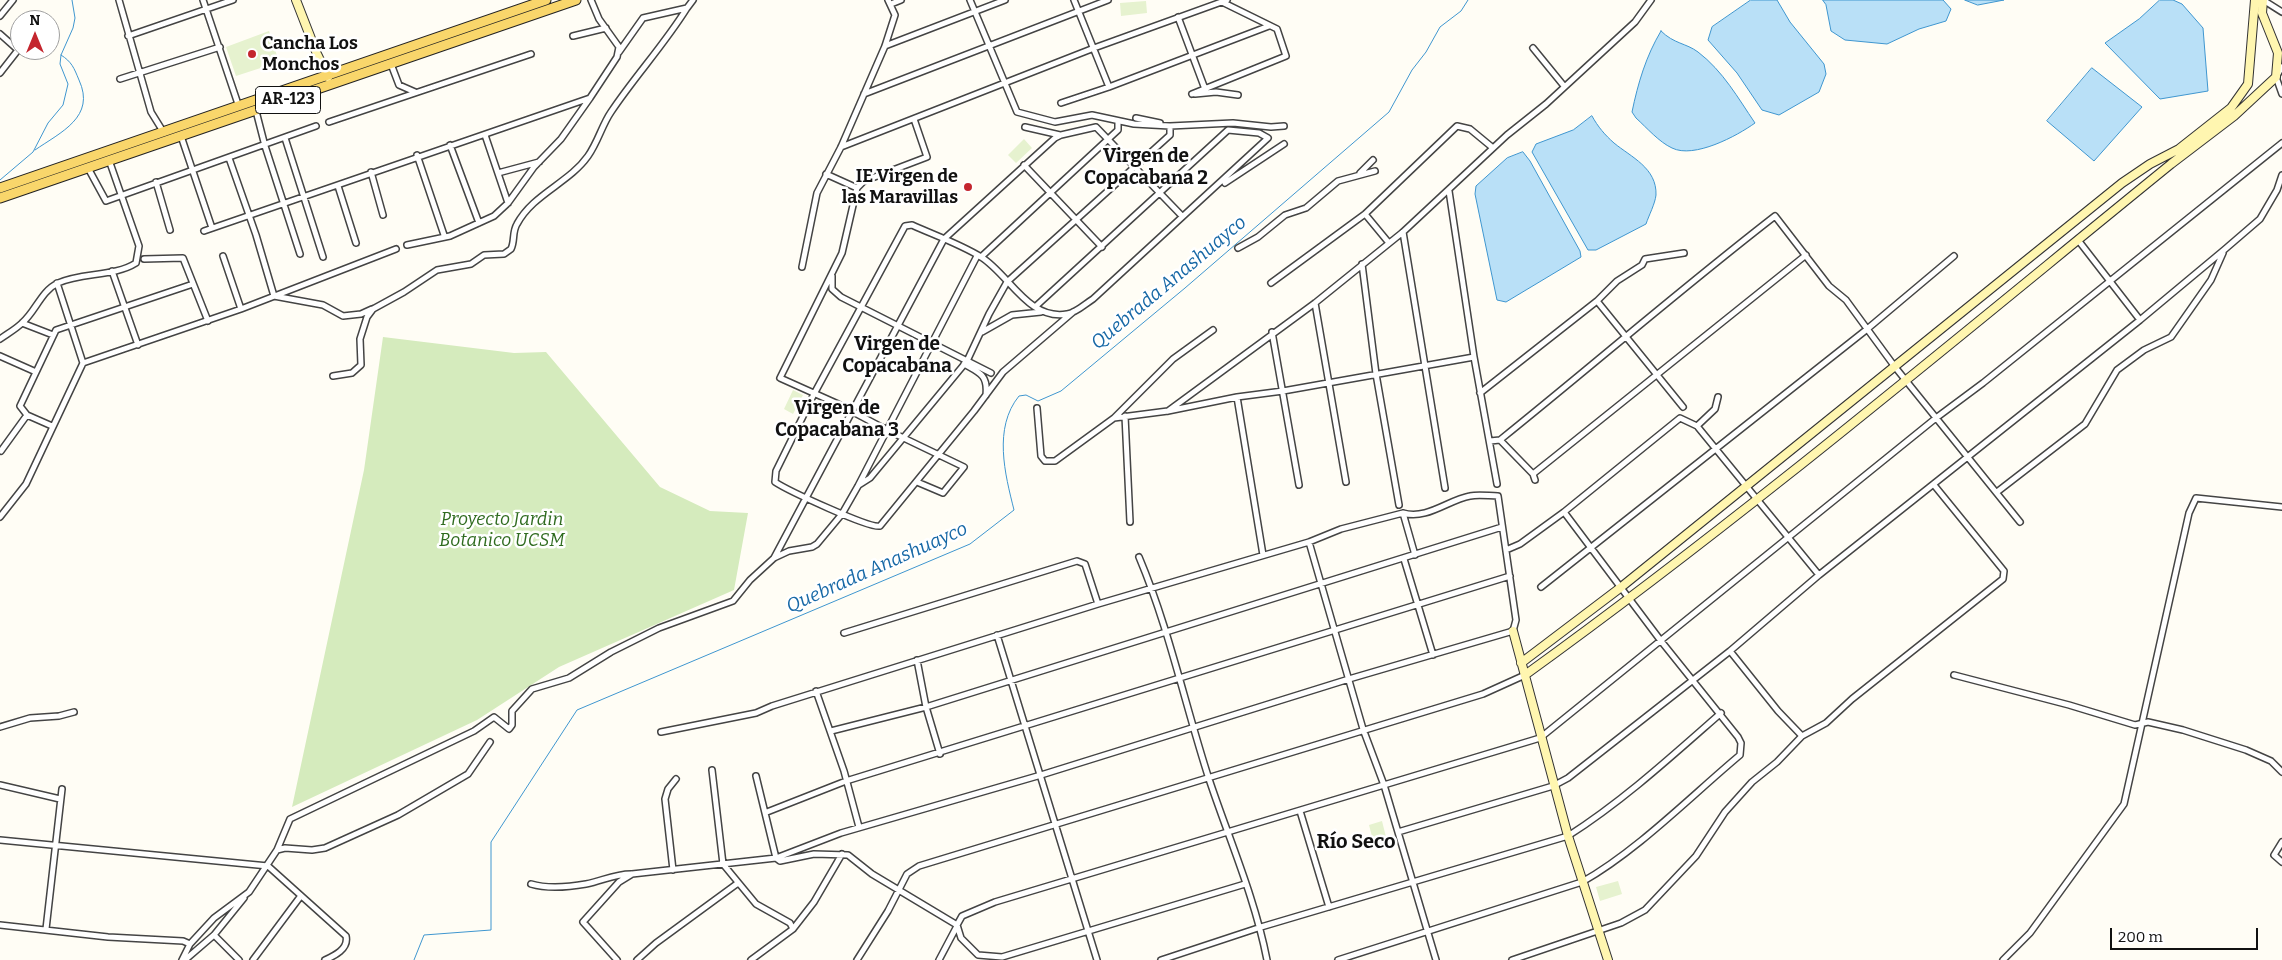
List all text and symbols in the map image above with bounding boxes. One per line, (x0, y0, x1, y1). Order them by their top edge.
north arrow (10, 10, 60, 60)
text: N (30, 12, 40, 29)
place label: Cancha Los Monchos (262, 33, 358, 76)
marker: Cancha Los Monchos (246, 48, 258, 60)
road number: AR-123 (256, 86, 320, 114)
district label: Virgen de Copacabana 2 (1084, 146, 1208, 190)
place label: IE Virgen de las Maravillas (842, 166, 958, 208)
marker: IE Virgen de las Maravillas (962, 181, 974, 193)
water label: Quebrada Anashuayco (1087, 211, 1251, 355)
district label: Virgen de Copacabana (842, 334, 952, 378)
district label: Virgen de Copacabana 3 (775, 398, 899, 442)
park label: Proyecto Jardin Botanico UCSM (439, 509, 565, 552)
water label: Quebrada Anashuayco (783, 518, 971, 618)
district label: Río Seco (1316, 830, 1396, 854)
scale bar (2112, 918, 2260, 950)
text: 200 m (2118, 928, 2163, 946)

